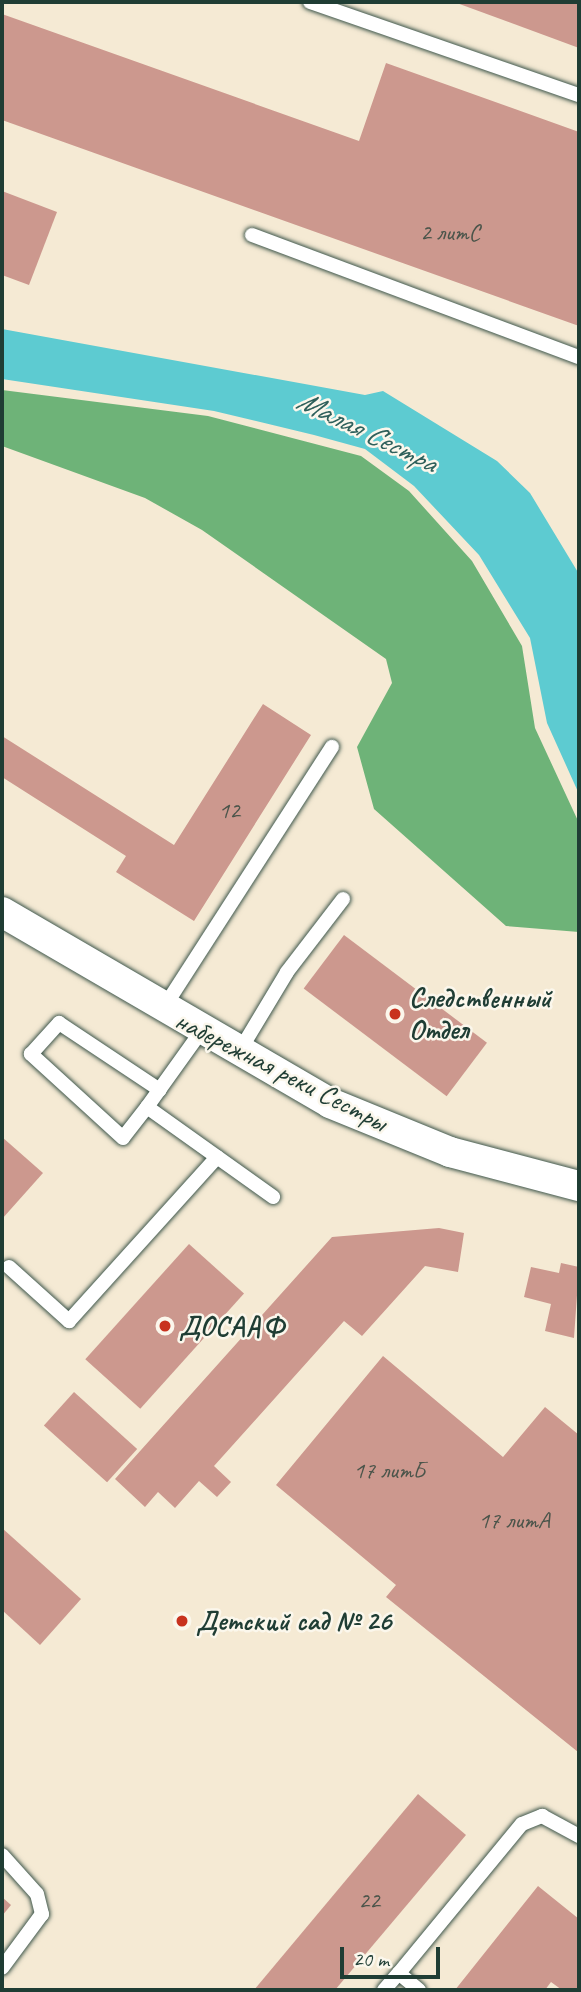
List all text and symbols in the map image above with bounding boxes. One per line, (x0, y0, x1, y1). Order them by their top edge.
house number: 2 литС (420, 219, 480, 247)
water label: Малая Сестра (291, 381, 443, 481)
house number: 12 (218, 797, 240, 825)
place label: Следственный Отдел (409, 981, 551, 1047)
street label: набережная реки Сестры (167, 1002, 395, 1140)
marker: Следственный Отдел (387, 1006, 403, 1022)
place label: ДОСААФ (179, 1309, 285, 1343)
marker: ДОСААФ (157, 1318, 173, 1334)
house number: 17 литБ (353, 1457, 425, 1485)
house number: 17 литА (478, 1507, 550, 1535)
place label: Детский сад № 26 (196, 1604, 391, 1638)
marker: Детский сад № 26 (174, 1613, 190, 1629)
house number: 22 (358, 1887, 380, 1915)
scale bar (343, 1932, 443, 1976)
text: 20 m (353, 1946, 389, 1972)

